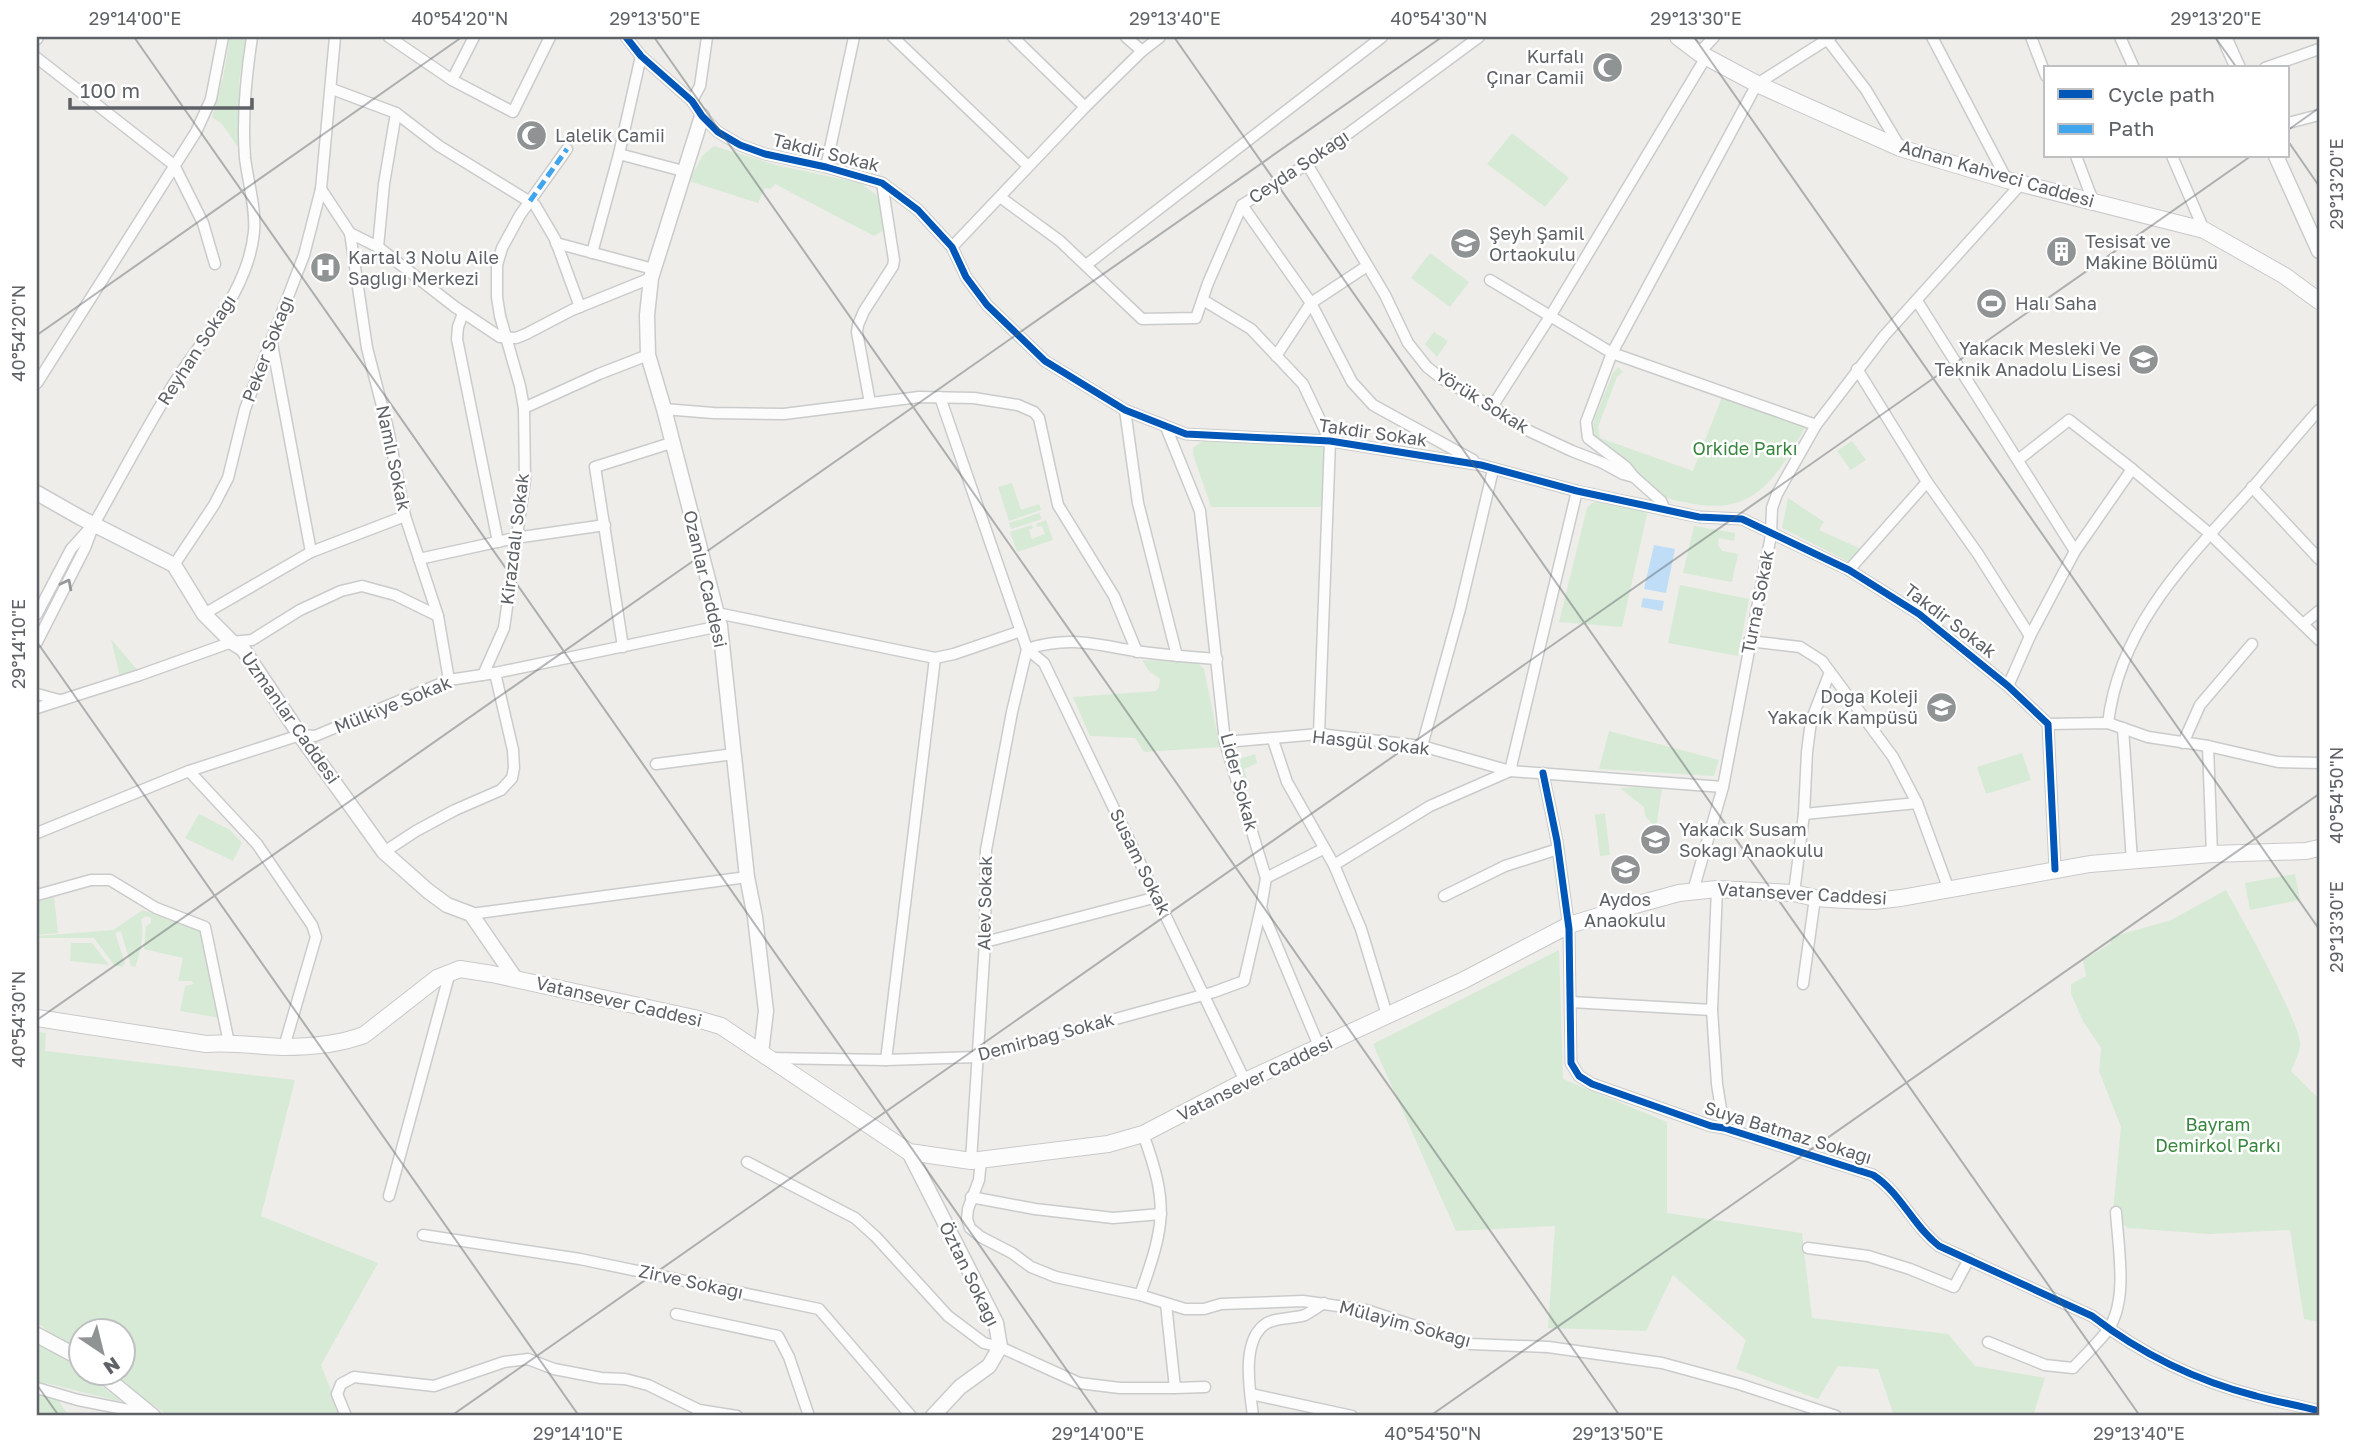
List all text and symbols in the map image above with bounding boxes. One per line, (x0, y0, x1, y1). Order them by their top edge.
text: 29°14'00"E (89, 7, 181, 29)
text: 40°54'20"N (412, 7, 508, 29)
text: 29°13'50"E (609, 7, 701, 29)
text: 29°13'40"E (1129, 7, 1221, 29)
text: 40°54'30"N (1391, 7, 1487, 29)
text: 29°13'30"E (1650, 7, 1742, 29)
text: 29°13'20"E (2170, 7, 2262, 29)
place label: Kurfalı Çınar Camii (1486, 45, 1584, 88)
mosque icon: Kurfalı Çınar Camii (1590, 50, 1624, 84)
scale bar (70, 66, 252, 110)
legend (2044, 66, 2290, 158)
text: 100 m (80, 77, 140, 103)
text: Cycle path (2108, 81, 2215, 107)
text: Path (2108, 115, 2155, 141)
mosque icon: Lalelik Camii (515, 119, 549, 153)
place label: Lalelik Camii (555, 124, 665, 146)
street label: Ceyda Sokağı (1244, 125, 1353, 208)
street label: Takdir Sokak (770, 128, 882, 176)
street label: Adnan Kahveci Caddesi (1897, 135, 2097, 211)
text: 29°13'20"E (2325, 138, 2347, 230)
place label: Şeyh Şamil Ortaokulu (1489, 222, 1585, 265)
school or university icon: Şeyh Şamil Ortaokulu (1449, 227, 1483, 261)
place label: Tesisat ve Makine Bölümü (2085, 230, 2218, 273)
building icon: Tesisat ve Makine Bölümü (2045, 235, 2079, 269)
place label: Kartal 3 Nolu Aile Sağlığı Merkezi (348, 246, 499, 289)
hospital icon: Kartal 3 Nolu Aile Sağlığı Merkezi (308, 251, 342, 285)
text: 40°54'20"N (7, 285, 29, 381)
sports icon: Halı Saha (1975, 287, 2009, 321)
street label: Reyhan Sokağı (152, 290, 240, 409)
street label: Peker Sokağı (237, 292, 297, 405)
place label: Halı Saha (2015, 292, 2097, 314)
place label: Yakacık Mesleki Ve Teknik Anadolu Lisesi (1935, 337, 2121, 380)
school or university icon: Yakacık Mesleki Ve Teknik Anadolu Lisesi (2127, 342, 2161, 376)
street label: Yörük Sokak (1432, 363, 1533, 438)
street label: Namlı Sokak (372, 403, 416, 513)
street label: Takdir Sokak (1317, 413, 1429, 451)
park label: Orkide Parkı (1692, 437, 1798, 459)
street label: Kirazdalı Sokak (495, 472, 533, 606)
street label: Ozanlar Caddesi (679, 508, 732, 650)
street label: Turna Sokak (1736, 548, 1778, 656)
street label: Takdir Sokak (1900, 578, 2001, 662)
one-way arrow (59, 579, 72, 591)
text: 29°14'10"E (7, 599, 29, 689)
street label: Uzmanlar Caddesi (237, 647, 345, 788)
street label: Mülkiye Sokak (331, 671, 454, 738)
place label: Doğa Koleji Yakacık Kampüsü (1768, 685, 1918, 728)
school or university icon: Doğa Koleji Yakacık Kampüsü (1924, 690, 1958, 724)
street label: Hasgül Sokak (1311, 725, 1431, 759)
street label: Lider Sokak (1216, 730, 1264, 833)
text: 40°54'50"N (2325, 747, 2347, 843)
street label: Susam Sokak (1106, 805, 1176, 918)
place label: Yakacık Susam Sokağı Anaokulu (1679, 818, 1824, 861)
school or university icon: Yakacık Susam Sokağı Anaokulu (1639, 823, 1673, 857)
school or university icon: Aydos Anaokulu (1608, 853, 1642, 887)
street label: Alev Sokak (972, 856, 996, 950)
street label: Vatansever Caddesi (1717, 878, 1888, 908)
text: 29°13'30"E (2325, 881, 2347, 973)
place label: Aydos Anaokulu (1584, 888, 1666, 931)
text: 40°54'30"N (7, 971, 29, 1067)
street label: Vatansever Caddesi (534, 971, 705, 1031)
street label: Demirbağ Sokak (975, 1007, 1116, 1065)
street label: Vatansever Caddesi (1173, 1031, 1336, 1125)
street label: Suya Batmaz Sokağı (1702, 1096, 1875, 1168)
park label: Bayram Demirkol Parkı (2155, 1113, 2281, 1156)
street label: Öztan Sokağı (935, 1218, 1005, 1330)
street label: Zirve Sokağı (637, 1259, 745, 1303)
street label: Mülayim Sokağı (1337, 1295, 1474, 1351)
north arrow (66, 1316, 136, 1386)
text: N (100, 1353, 125, 1380)
text: 29°14'10"E (533, 1422, 623, 1444)
text: 29°14'00"E (1052, 1422, 1144, 1444)
text: 40°54'50"N (1385, 1422, 1481, 1444)
text: 29°13'50"E (1572, 1422, 1664, 1444)
text: 29°13'40"E (2093, 1422, 2185, 1444)

